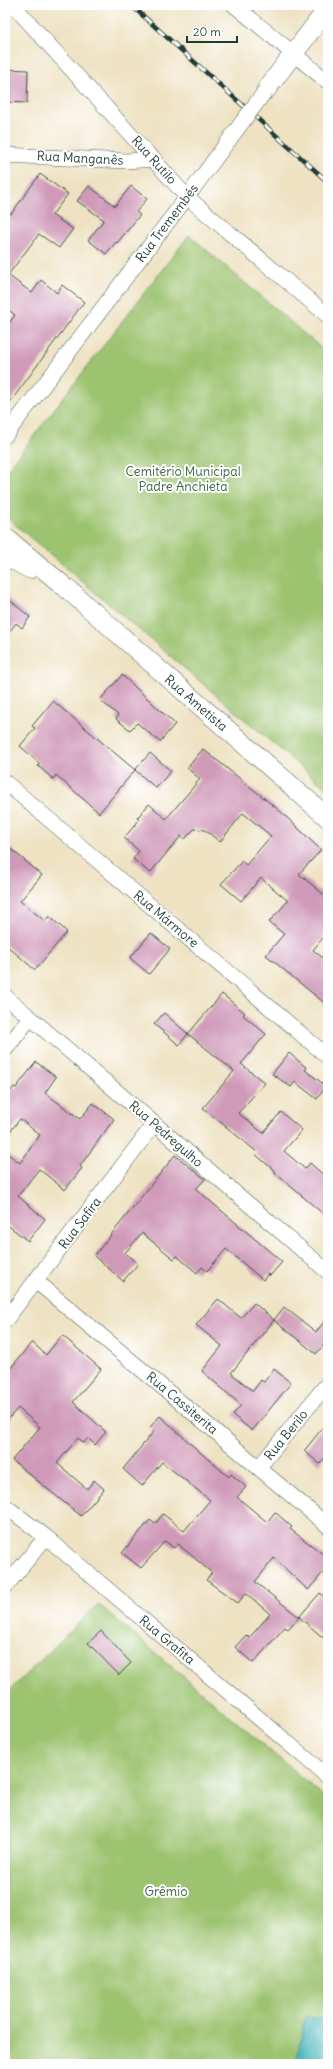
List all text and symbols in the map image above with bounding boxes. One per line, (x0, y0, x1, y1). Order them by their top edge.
scale bar (187, 18, 237, 44)
text: 20 m (193, 24, 221, 39)
street label: Rua Rutilo (128, 132, 180, 188)
street label: Rua Manganês (36, 147, 124, 169)
street label: Rua Tremembés (132, 180, 202, 266)
park label: Cemitério Municipal Padre Anchieta (125, 463, 241, 495)
street label: Rua Ametista (161, 671, 231, 735)
street label: Rua Mármore (130, 887, 202, 951)
street label: Rua Pedregulho (125, 1097, 207, 1171)
street label: Rua Safira (55, 1194, 105, 1252)
street label: Rua Cassiterita (143, 1368, 221, 1438)
street label: Rua Berilo (260, 1406, 312, 1464)
street label: Rua Grafita (136, 1612, 198, 1668)
park label: Grêmio (145, 1883, 187, 1900)

